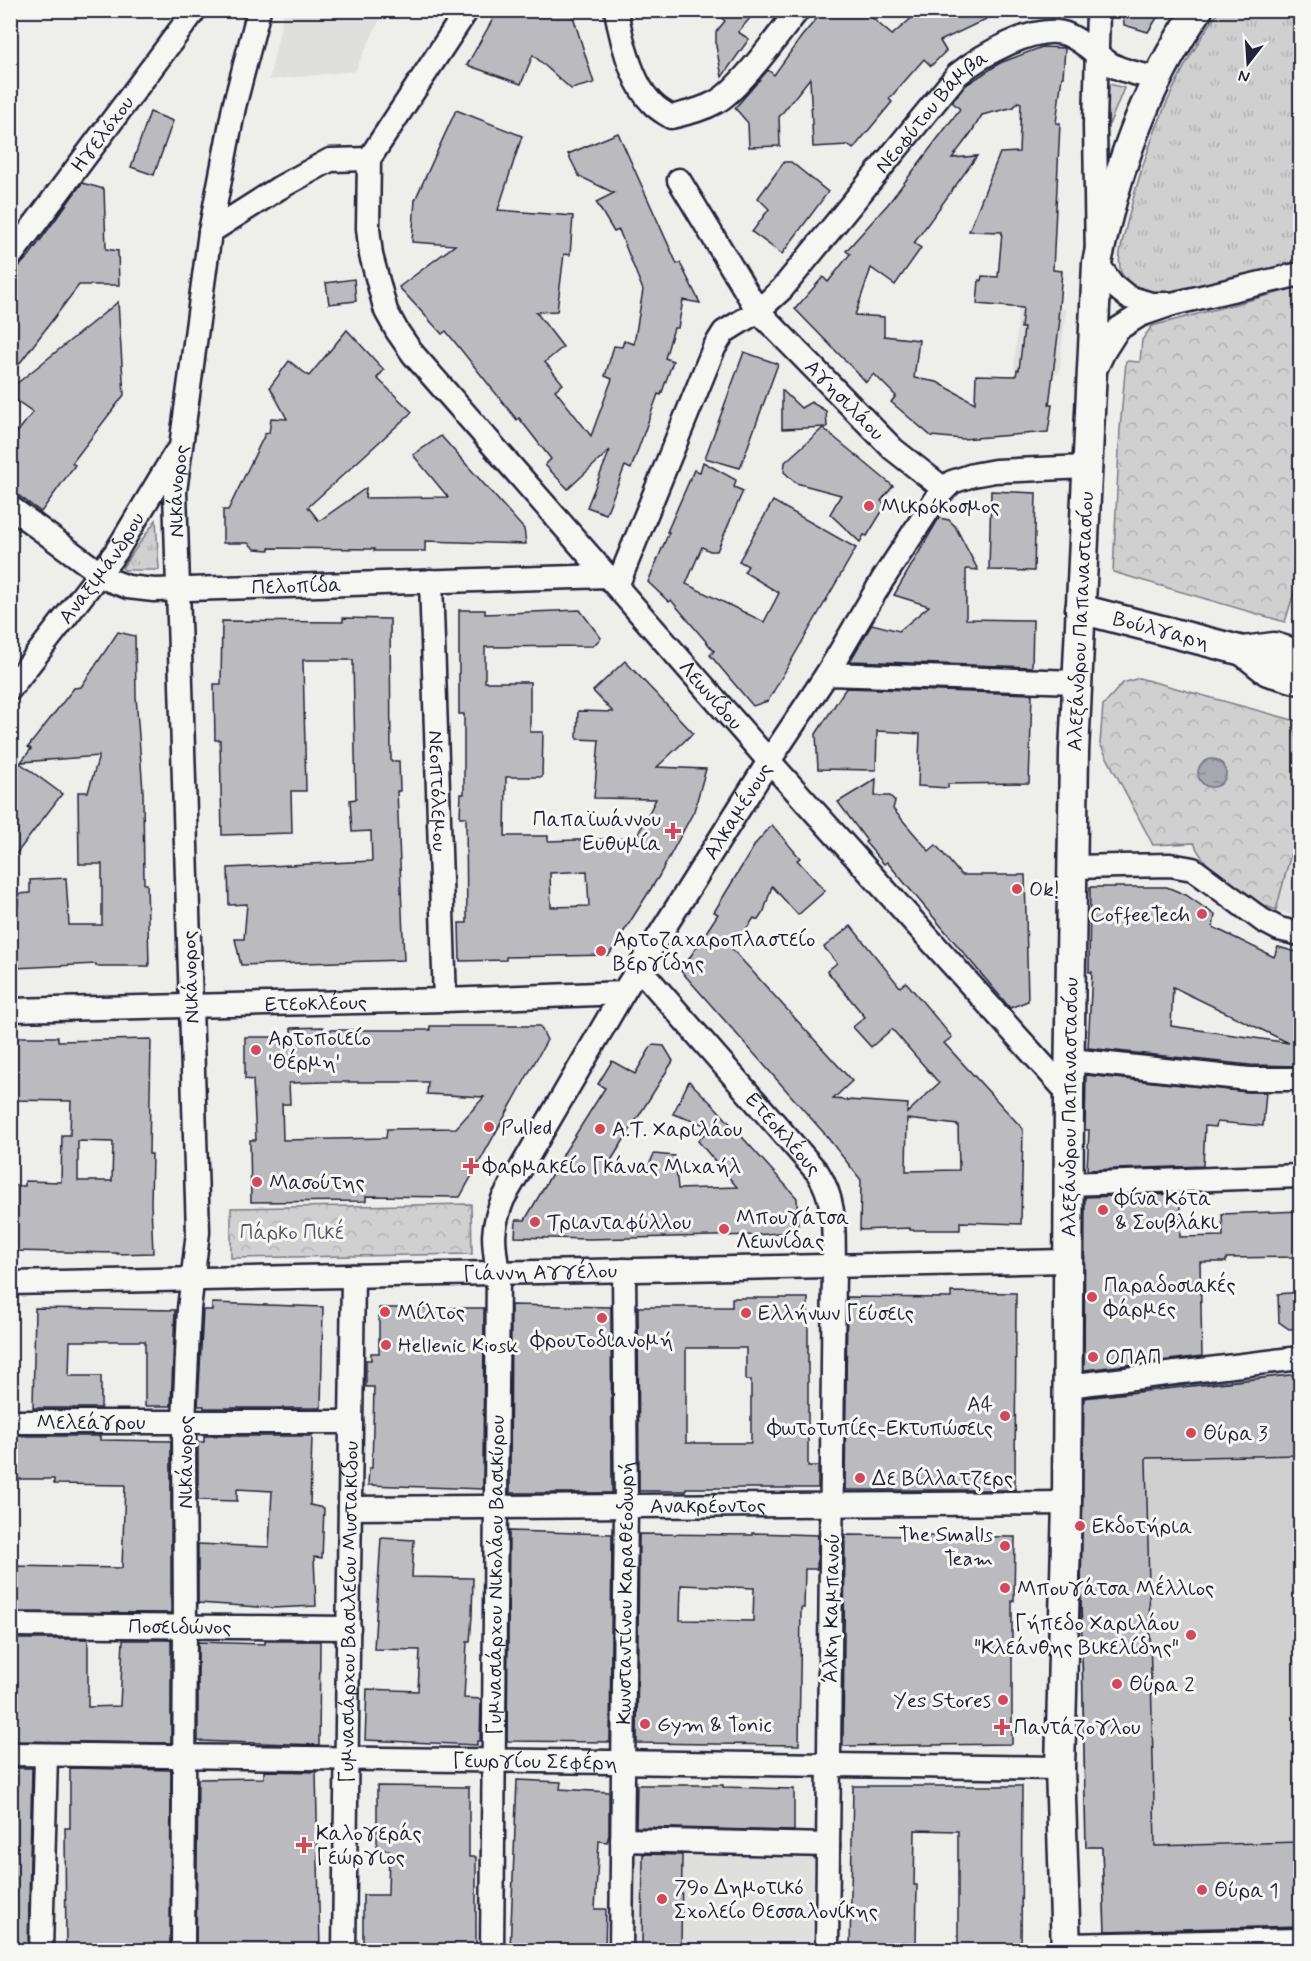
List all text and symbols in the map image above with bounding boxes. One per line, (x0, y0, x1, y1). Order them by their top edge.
north arrow (1218, 33, 1278, 93)
street label: Νεοφύτου Βάμβα (869, 44, 994, 180)
text: N (1236, 64, 1252, 88)
street label: Ηγελόχου (65, 90, 141, 179)
street label: Αγησιλάου (798, 354, 890, 447)
street label: Νικάνορος (162, 443, 196, 538)
street label: Αλεξάνδρου Παπαναστασίου (1061, 491, 1101, 752)
place label: Μικρόκοσμος (881, 493, 1000, 521)
marker: Μικρόκοσμος (862, 499, 876, 513)
street label: Αναξιμάνδρου (52, 507, 152, 630)
street label: Πελοπίδα (251, 571, 342, 602)
street label: Βούλγαρη (1110, 605, 1212, 657)
street label: Λεωνίδου (672, 654, 749, 737)
street label: Νεοπτόλεμου (421, 730, 453, 852)
street label: Αλκαμένους (697, 758, 779, 865)
place label: Παπαϊωάννου Ευθυμία (533, 806, 661, 858)
marker: Παπαϊωάννου Ευθυμία (666, 824, 680, 838)
place label: Ok! (1029, 876, 1060, 904)
marker: Ok! (1010, 882, 1024, 896)
place label: CoffeeTech (1090, 901, 1190, 929)
marker: CoffeeTech (1195, 907, 1209, 921)
place label: Αρτοζαχαροπλαστείο Βεργίδης (613, 926, 816, 978)
street label: Νικάνορος (175, 930, 207, 1024)
marker: Αρτοζαχαροπλαστείο Βεργίδης (594, 944, 608, 958)
street label: Αλεξάνδρου Παπαναστασίου (1055, 977, 1086, 1237)
street label: Ετεοκλέους (265, 988, 367, 1019)
place label: Αρτοποιείο 'Θέρμη' (268, 1025, 371, 1077)
marker: Αρτοποιείο 'Θέρμη' (249, 1043, 263, 1057)
street label: Ετεοκλέους (739, 1087, 827, 1182)
place label: Pulled (501, 1114, 552, 1142)
place label: Α.Τ. Χαριλάου (612, 1116, 742, 1144)
marker: Pulled (482, 1120, 496, 1134)
marker: Α.Τ. Χαριλάου (593, 1122, 607, 1136)
place label: Φαρμακείο Γκάνας Μιχαήλ (482, 1153, 741, 1181)
marker: Φαρμακείο Γκάνας Μιχαήλ (464, 1159, 478, 1173)
place label: Μασούτης (269, 1169, 365, 1197)
marker: Μασούτης (250, 1175, 264, 1189)
place label: Φίνα Κότα & Σουβλάκι (1114, 1185, 1219, 1237)
marker: Φίνα Κότα & Σουβλάκι (1096, 1203, 1110, 1217)
place label: Μπουγάτσα Λεωνίδας (736, 1204, 849, 1256)
place label: Τριανταφύλλου (547, 1209, 691, 1237)
marker: Τριανταφύλλου (528, 1215, 542, 1229)
park label: Πάρκο Πικέ (240, 1218, 344, 1247)
marker: Μπουγάτσα Λεωνίδας (717, 1222, 731, 1236)
street label: Γιάννη Αγγέλου (463, 1257, 617, 1289)
place label: Παραδοσιακές Φάρμες (1103, 1271, 1236, 1324)
marker: Παραδοσιακές Φάρμες (1085, 1290, 1099, 1304)
place label: Μίλτος (397, 1299, 465, 1327)
place label: Ελλήνων Γεύσεις (758, 1300, 914, 1328)
marker: Μίλτος (378, 1305, 392, 1319)
marker: Ελλήνων Γεύσεις (739, 1306, 753, 1320)
marker: Φρουτοδιανομή (595, 1311, 609, 1325)
place label: Φρουτοδιανομή (530, 1327, 673, 1355)
place label: Hellenic Kiosk (398, 1332, 519, 1360)
marker: Hellenic Kiosk (379, 1338, 393, 1352)
place label: ΟΠΑΠ (1105, 1344, 1161, 1372)
marker: ΟΠΑΠ (1086, 1350, 1100, 1364)
place label: Α4 Φωτοτυπίες-Εκτυπώσεις (766, 1391, 993, 1443)
street label: Μελεάγρου (37, 1409, 145, 1437)
marker: Α4 Φωτοτυπίες-Εκτυπώσεις (998, 1409, 1012, 1423)
street label: Νικάνορος (172, 1415, 200, 1509)
street label: Γυμνασιάρχου Νικολάου Βασικύρου (481, 1415, 512, 1735)
place label: Θύρα 3 (1203, 1420, 1268, 1448)
marker: Θύρα 3 (1184, 1426, 1198, 1440)
street label: Γυμνασιάρχου Βασιλείου Μυστακίδου (333, 1441, 366, 1783)
street label: Κωνσταντίνου Καραθεοδωρή (611, 1461, 641, 1725)
place label: Δε Βίλλατζερς (872, 1465, 1013, 1493)
marker: Δε Βίλλατζερς (853, 1471, 867, 1485)
street label: Ανακρέοντος (650, 1491, 766, 1521)
place label: Εκδοτήρια (1092, 1513, 1192, 1541)
marker: Εκδοτήρια (1073, 1519, 1087, 1533)
place label: The Smalls Team (898, 1521, 993, 1573)
street label: Άλκη Καμπανού (817, 1533, 847, 1683)
marker: The Smalls Team (998, 1539, 1012, 1553)
place label: Μπουγάτσα Μέλλιος (1017, 1574, 1214, 1603)
marker: Μπουγάτσα Μέλλιος (998, 1581, 1012, 1595)
place label: Γήπεδο Χαριλάου "Κλεάνθης Βικελίδης" (974, 1610, 1179, 1662)
street label: Ποσειδώνος (128, 1613, 232, 1642)
marker: Γήπεδο Χαριλάου "Κλεάνθης Βικελίδης" (1184, 1628, 1198, 1642)
place label: Θύρα 2 (1129, 1671, 1195, 1699)
marker: Θύρα 2 (1110, 1677, 1124, 1691)
place label: Yes Stores (893, 1687, 991, 1715)
marker: Yes Stores (996, 1693, 1010, 1707)
place label: Gym & Tonic (657, 1711, 772, 1739)
place label: Παντάζογλου (1014, 1714, 1141, 1742)
marker: Gym & Tonic (638, 1717, 652, 1731)
marker: Παντάζογλου (995, 1720, 1009, 1734)
street label: Γεωργίου Σεφέρη (452, 1747, 618, 1777)
place label: Καλογεράς Γεώργιος (316, 1820, 422, 1872)
marker: Καλογεράς Γεώργιος (297, 1838, 311, 1852)
place label: 79ο Δημοτικό Σχολείο Θεσσαλονίκης (674, 1874, 878, 1926)
place label: Θύρα 1 (1214, 1877, 1279, 1905)
marker: Θύρα 1 (1195, 1883, 1209, 1897)
marker: 79ο Δημοτικό Σχολείο Θεσσαλονίκης (655, 1892, 669, 1906)

